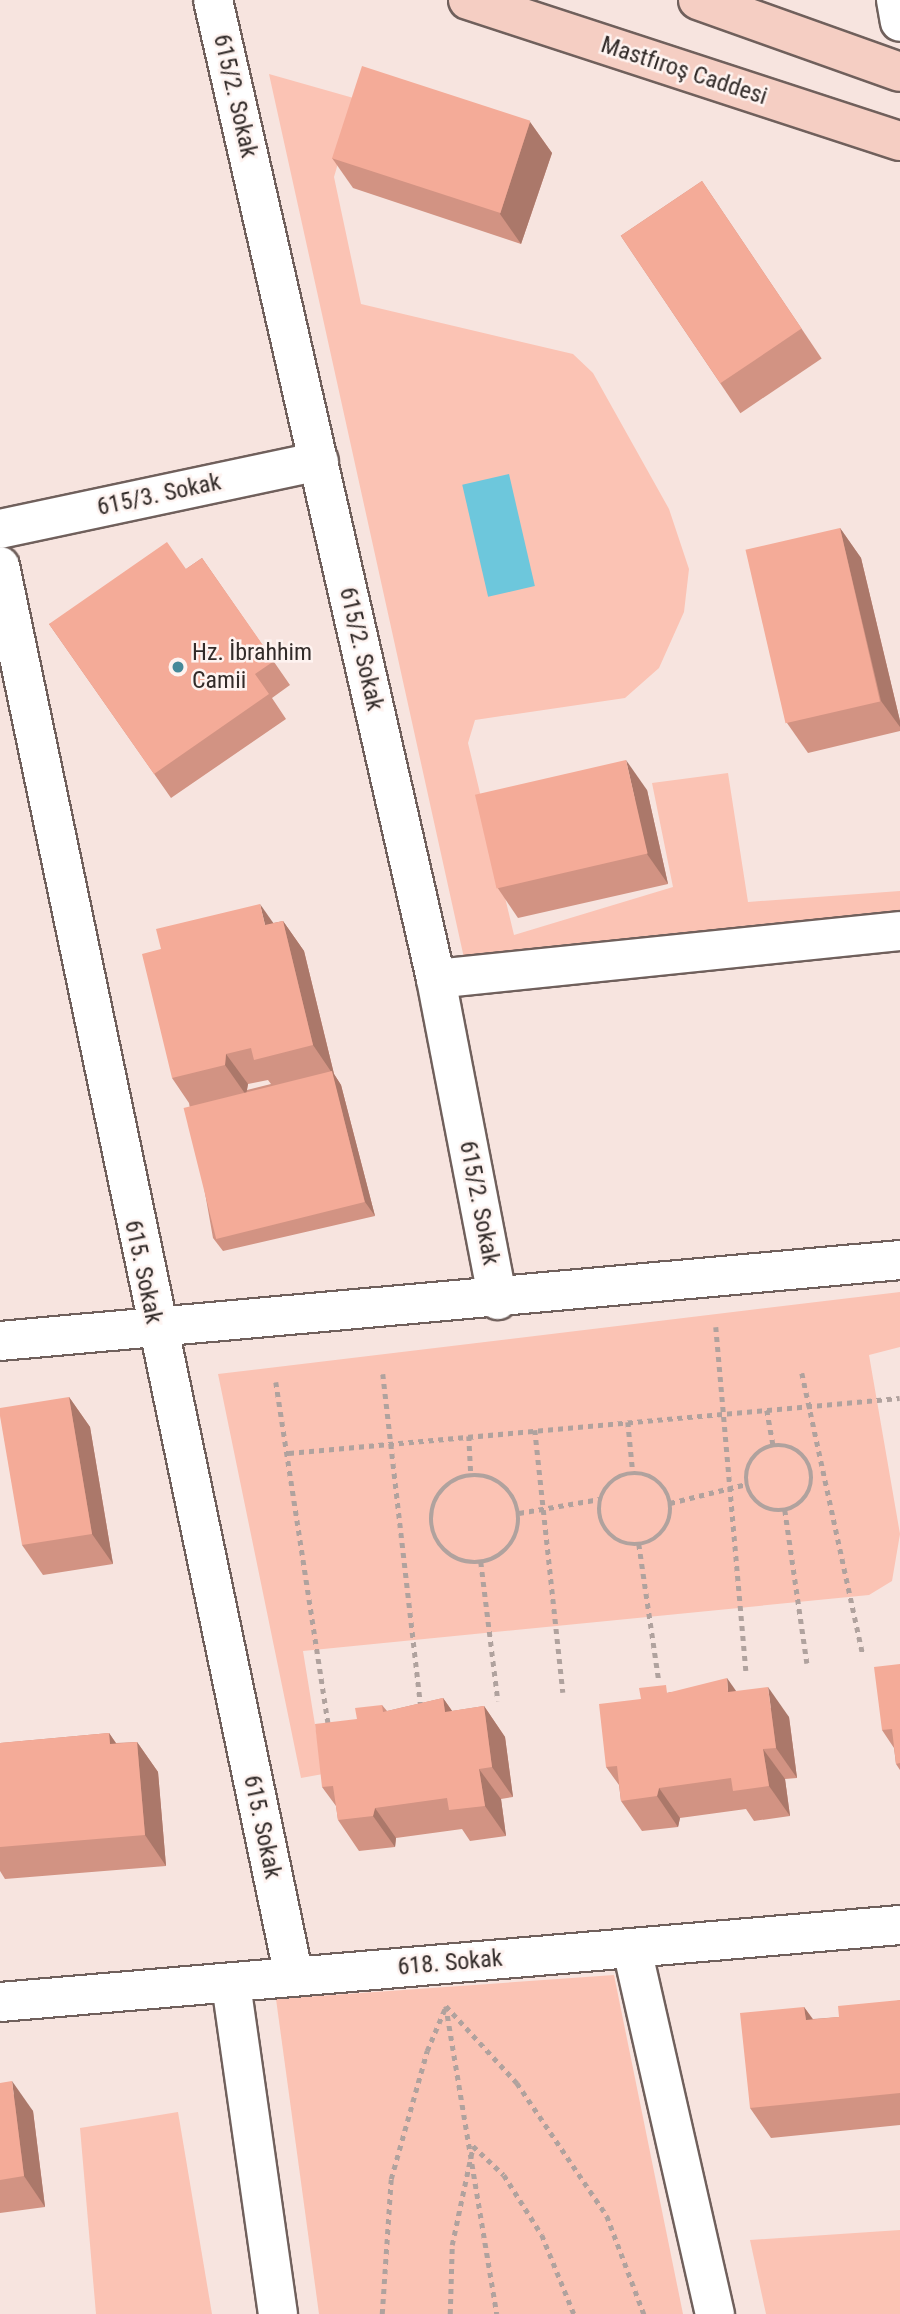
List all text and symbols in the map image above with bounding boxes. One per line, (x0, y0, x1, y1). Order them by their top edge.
street label: 615/2. Sokak (207, 31, 263, 161)
street label: Mastfıroş Caddesi (597, 31, 771, 111)
street label: 615/3. Sokak (95, 468, 223, 522)
street label: 615/2. Sokak (333, 584, 389, 714)
place label: Hz. İbrahhim Camii (192, 639, 312, 695)
marker: Hz. İbrahhim Camii (170, 659, 186, 675)
street label: 615/2. Sokak (453, 1139, 505, 1267)
street label: 615. Sokak (118, 1218, 168, 1326)
street label: 615. Sokak (237, 1773, 287, 1881)
street label: 618. Sokak (396, 1944, 504, 1982)

